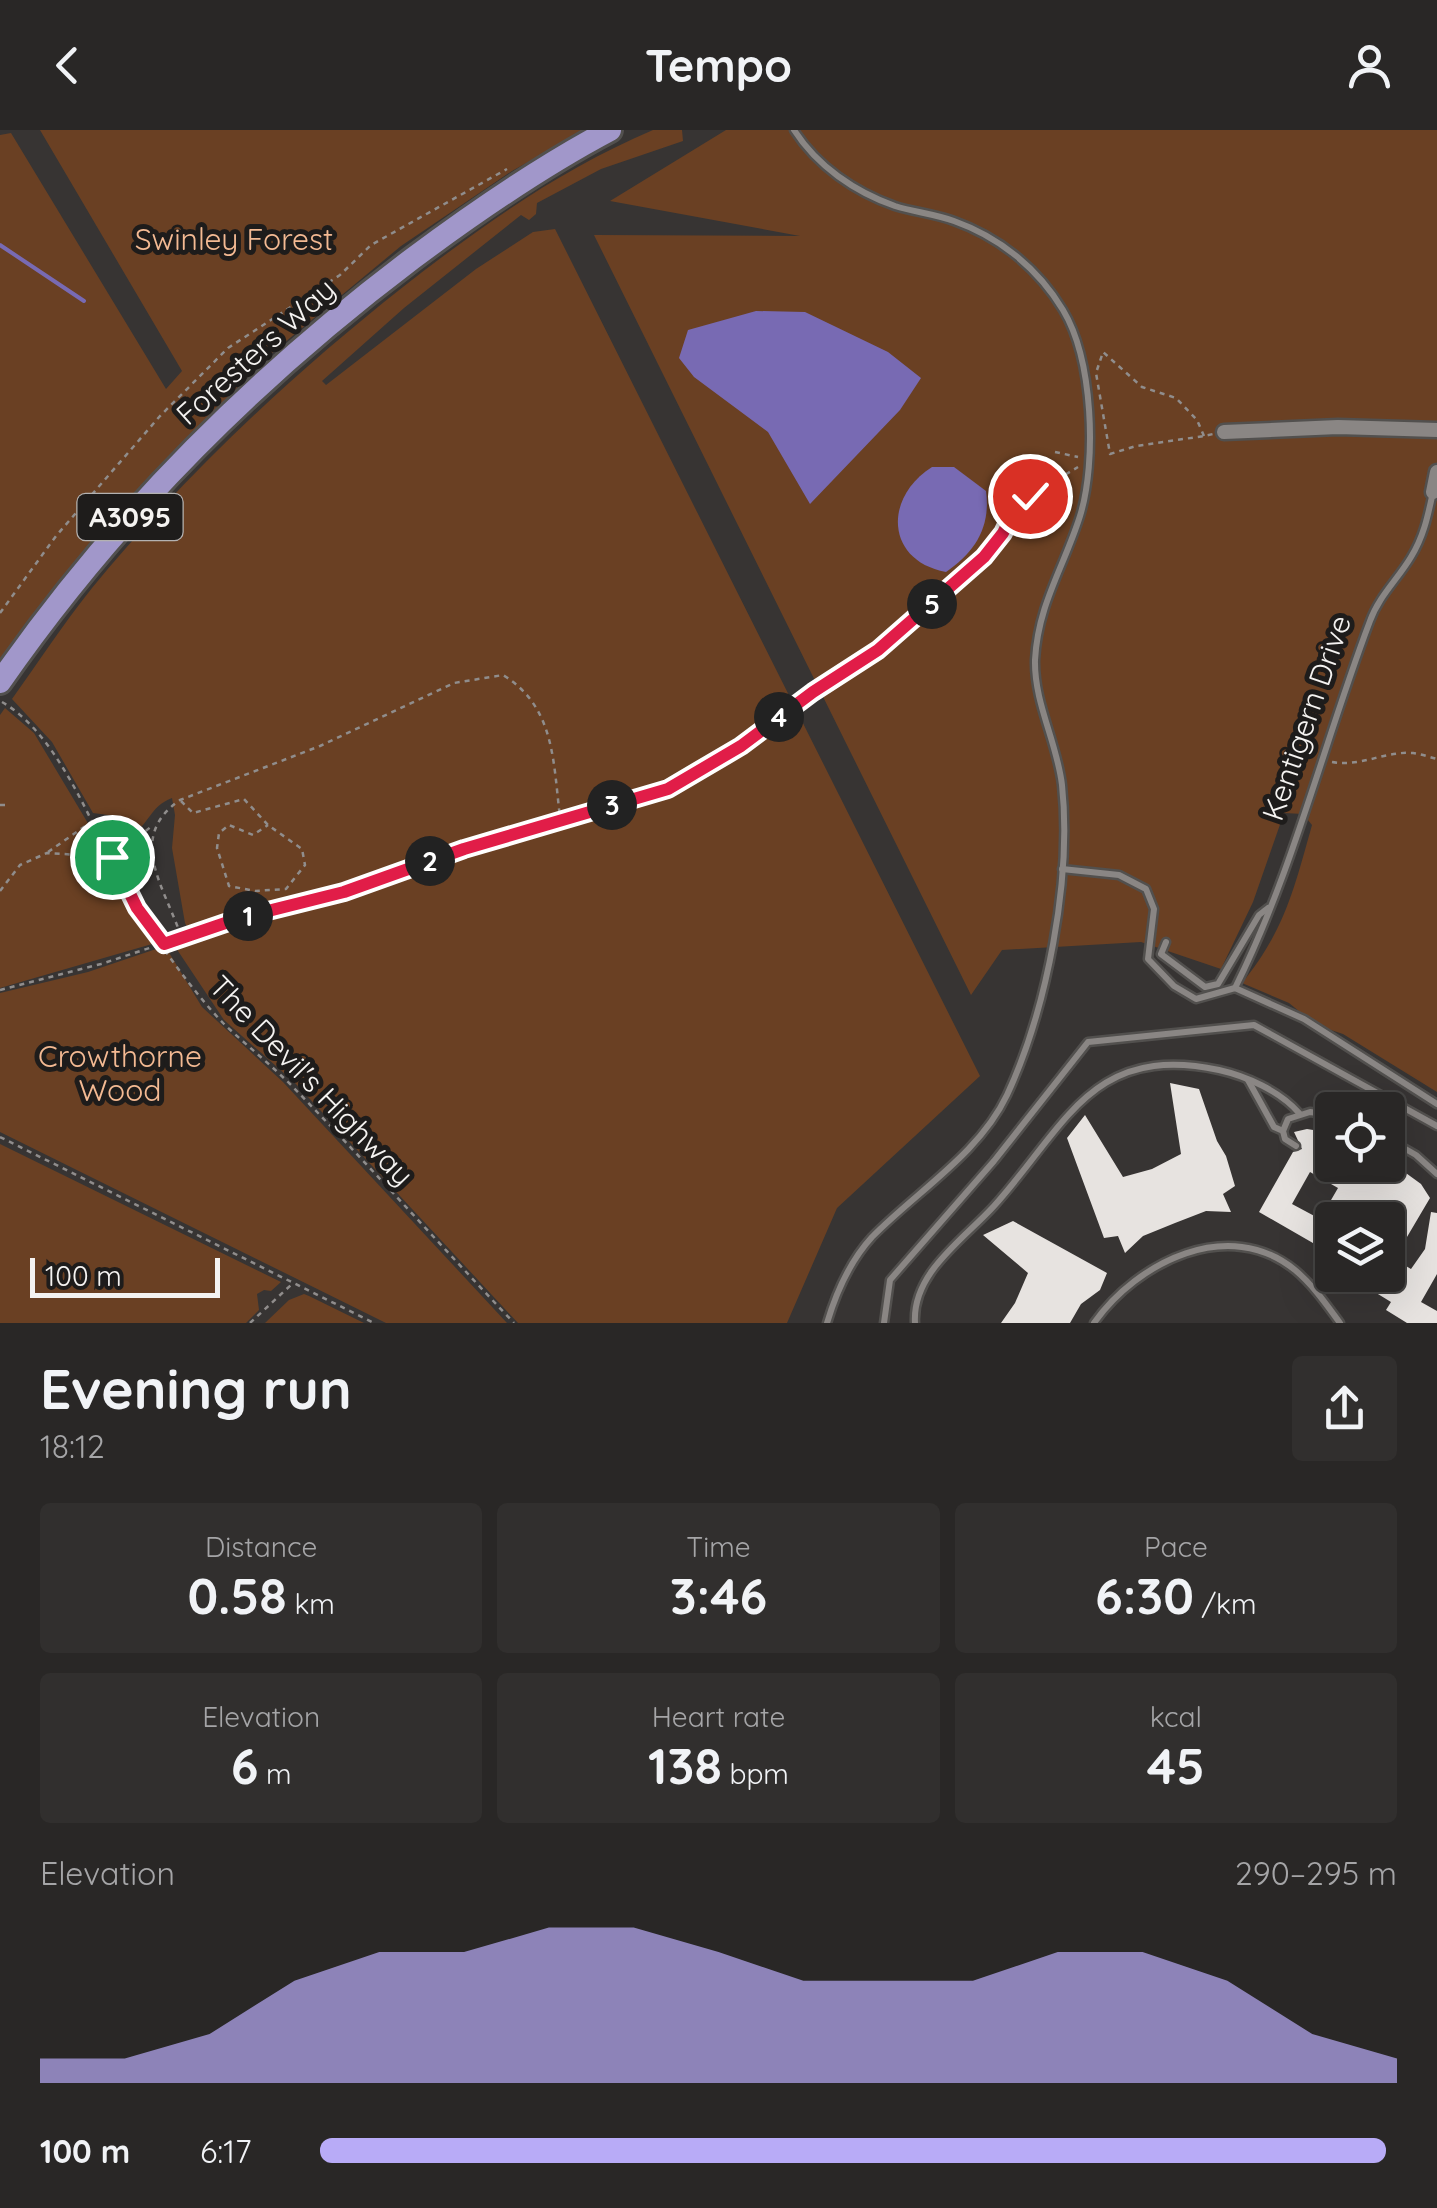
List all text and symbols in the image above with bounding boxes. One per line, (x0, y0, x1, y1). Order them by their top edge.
text: Tempo (645, 37, 792, 93)
icon: back (40, 38, 95, 93)
icon: person (1342, 38, 1397, 93)
park label: Swinley Forest (135, 220, 333, 258)
street label: Foresters Way (168, 270, 343, 433)
pin (988, 454, 1073, 539)
icon: check (1003, 469, 1058, 524)
road number: A3095 (78, 494, 182, 540)
pin: 5 (907, 579, 957, 629)
text: 5 (924, 586, 940, 621)
street label: Kentigern Drive (1253, 610, 1359, 825)
pin: 4 (754, 692, 804, 742)
text: 4 (771, 699, 787, 734)
pin: 3 (587, 780, 637, 830)
text: 3 (604, 787, 620, 822)
pin (70, 815, 155, 900)
icon: arrive (85, 830, 140, 885)
pin: 2 (405, 836, 455, 886)
text: 2 (422, 843, 438, 878)
pin: 1 (223, 891, 273, 941)
text: 1 (243, 898, 253, 933)
street label: The Devil's Highway (202, 967, 422, 1193)
park label: Crowthorne Wood (38, 1037, 202, 1109)
map controls (1315, 1092, 1405, 1292)
button: locate (1315, 1092, 1405, 1182)
button: layers (1315, 1202, 1405, 1292)
scale bar (30, 1253, 220, 1298)
text: 100 m (45, 1258, 122, 1293)
text: Evening run (40, 1354, 352, 1423)
button: share (1292, 1356, 1397, 1461)
text: 18:12 (40, 1426, 105, 1466)
text: Distance (205, 1529, 317, 1564)
text: Time (686, 1529, 751, 1564)
text: Pace (1144, 1529, 1208, 1564)
text: 0.58 (187, 1564, 287, 1627)
text: 3:46 (670, 1564, 767, 1627)
text: 6:30 (1095, 1564, 1194, 1627)
text: km (287, 1586, 335, 1621)
text: /km (1194, 1586, 1257, 1621)
text: Elevation (202, 1699, 320, 1734)
text: Heart rate (652, 1699, 785, 1734)
text: kcal (1150, 1699, 1202, 1734)
text: 6 (231, 1734, 258, 1797)
text: 138 (648, 1734, 722, 1797)
text: 45 (1147, 1734, 1205, 1797)
text: m (258, 1756, 292, 1791)
text: bpm (722, 1756, 789, 1791)
text: Elevation (40, 1853, 175, 1893)
text: 290–295 m (1235, 1853, 1397, 1893)
text: 100 m (40, 2131, 130, 2171)
text: 6:17 (200, 2131, 251, 2171)

